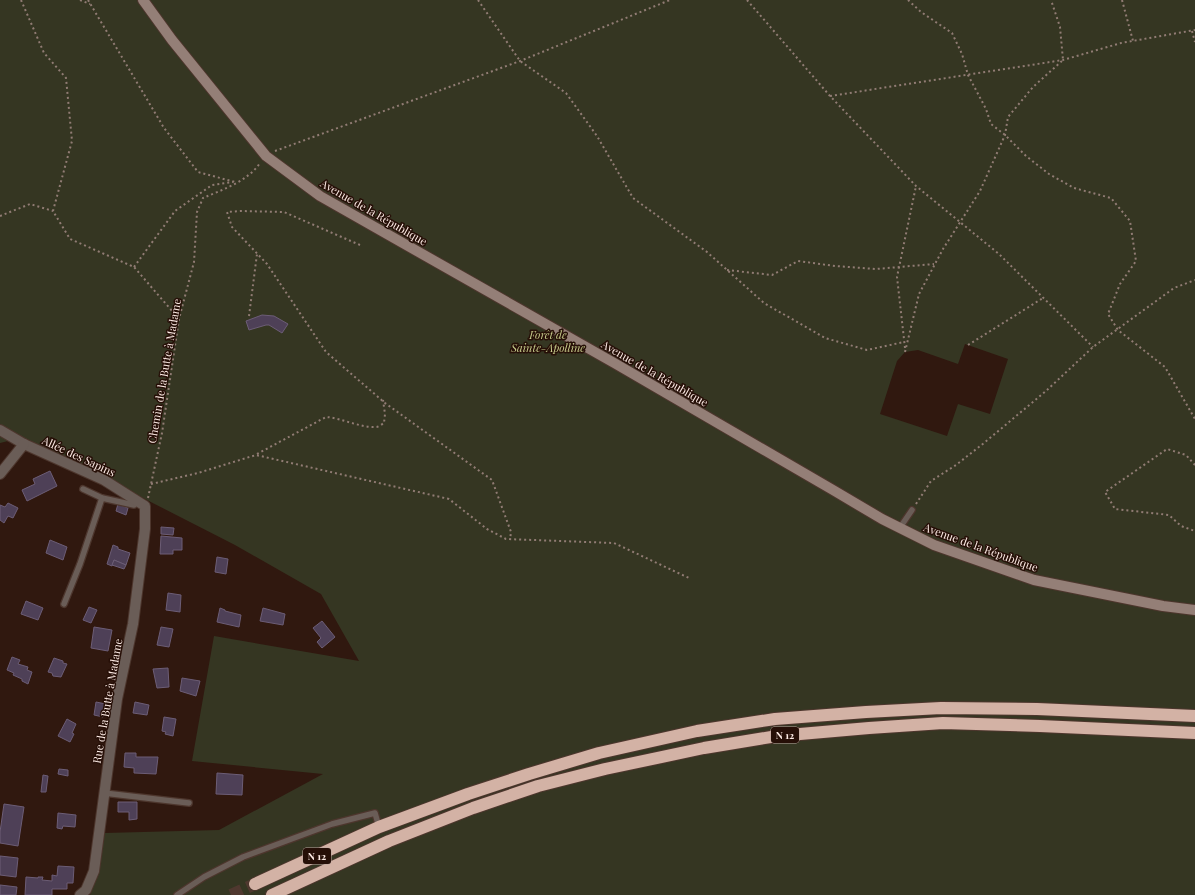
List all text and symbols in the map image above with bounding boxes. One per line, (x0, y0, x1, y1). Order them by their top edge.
street label: Avenue de la République (317, 175, 430, 249)
street label: Chemin de la Butte à Madame (144, 297, 184, 445)
park label: Forêt de Sainte-Apolline (510, 327, 585, 355)
street label: Avenue de la République (598, 336, 711, 410)
street label: Allée des Sapins (39, 432, 118, 480)
street label: Avenue de la République (921, 519, 1041, 575)
street label: Rue de la Butte à Madame (89, 637, 125, 765)
road number: N 12 (771, 727, 799, 743)
road number: N 12 (303, 848, 331, 864)

